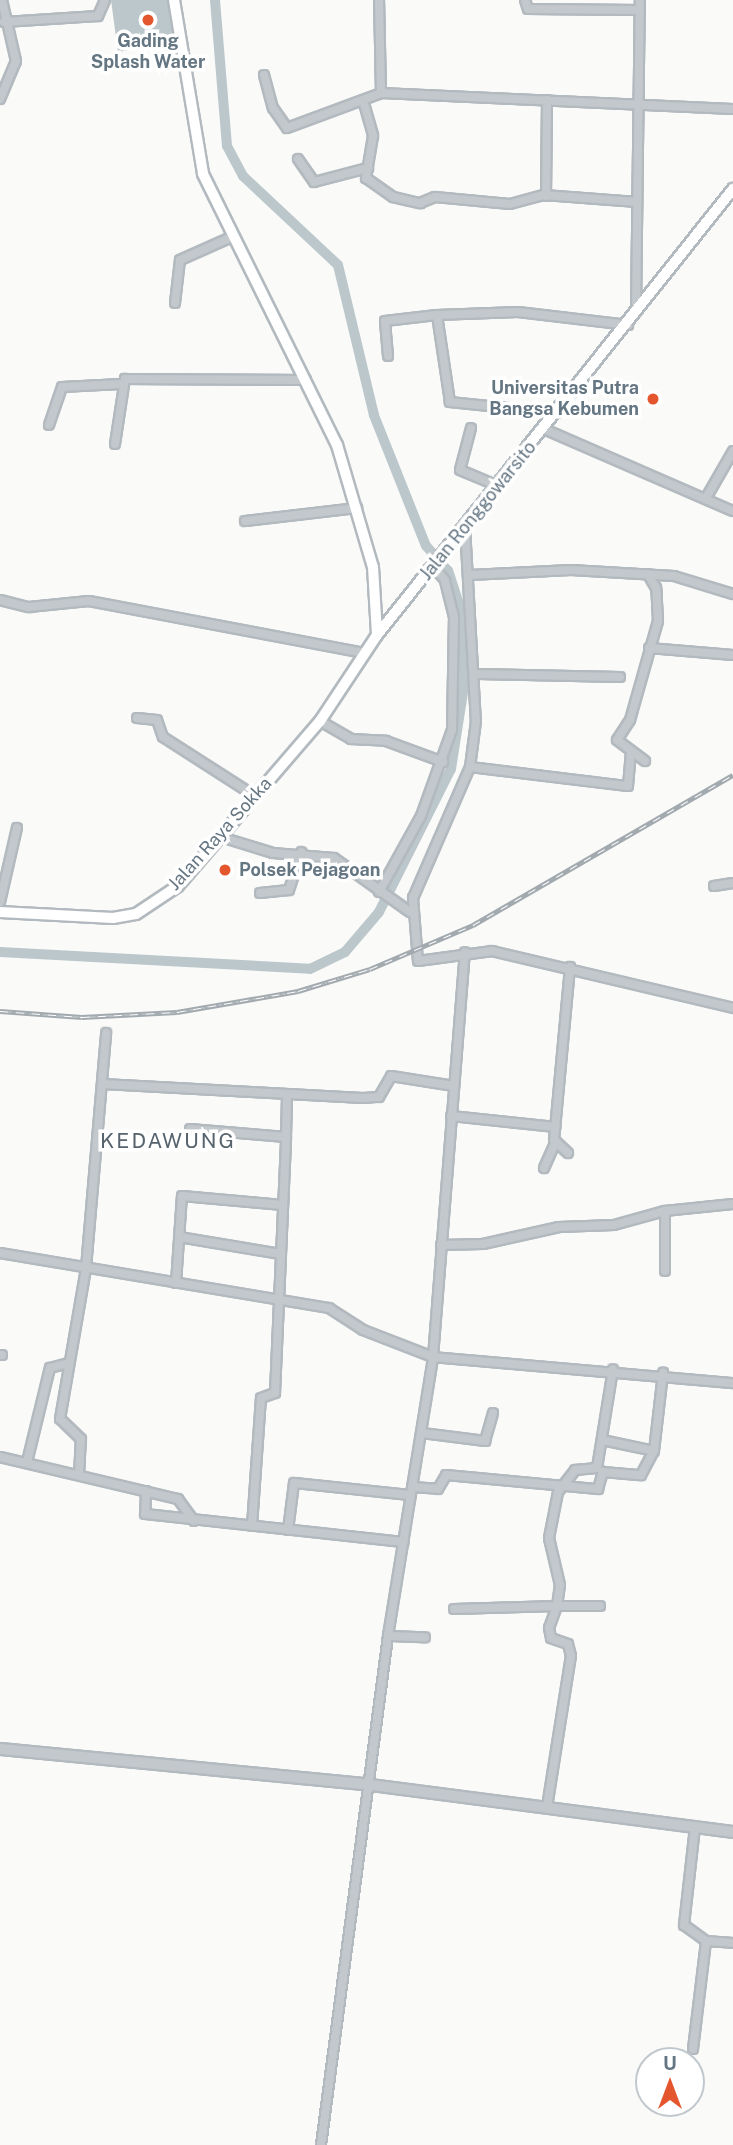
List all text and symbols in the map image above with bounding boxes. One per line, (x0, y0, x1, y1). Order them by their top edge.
marker: Gading Splash Water (140, 12, 156, 28)
place label: Gading Splash Water (91, 31, 205, 74)
place label: Universitas Putra Bangsa Kebumen (489, 378, 639, 420)
marker: Universitas Putra Bangsa Kebumen (645, 391, 661, 407)
street label: Jalan Ronggowarsito (415, 437, 541, 585)
street label: Jalan Raya Sokka (164, 773, 276, 895)
place label: Polsek Pejagoan (239, 859, 380, 881)
marker: Polsek Pejagoan (217, 862, 233, 878)
district label: KEDAWUNG (101, 1128, 235, 1154)
north arrow (635, 2047, 705, 2117)
text: U (663, 2052, 677, 2074)

